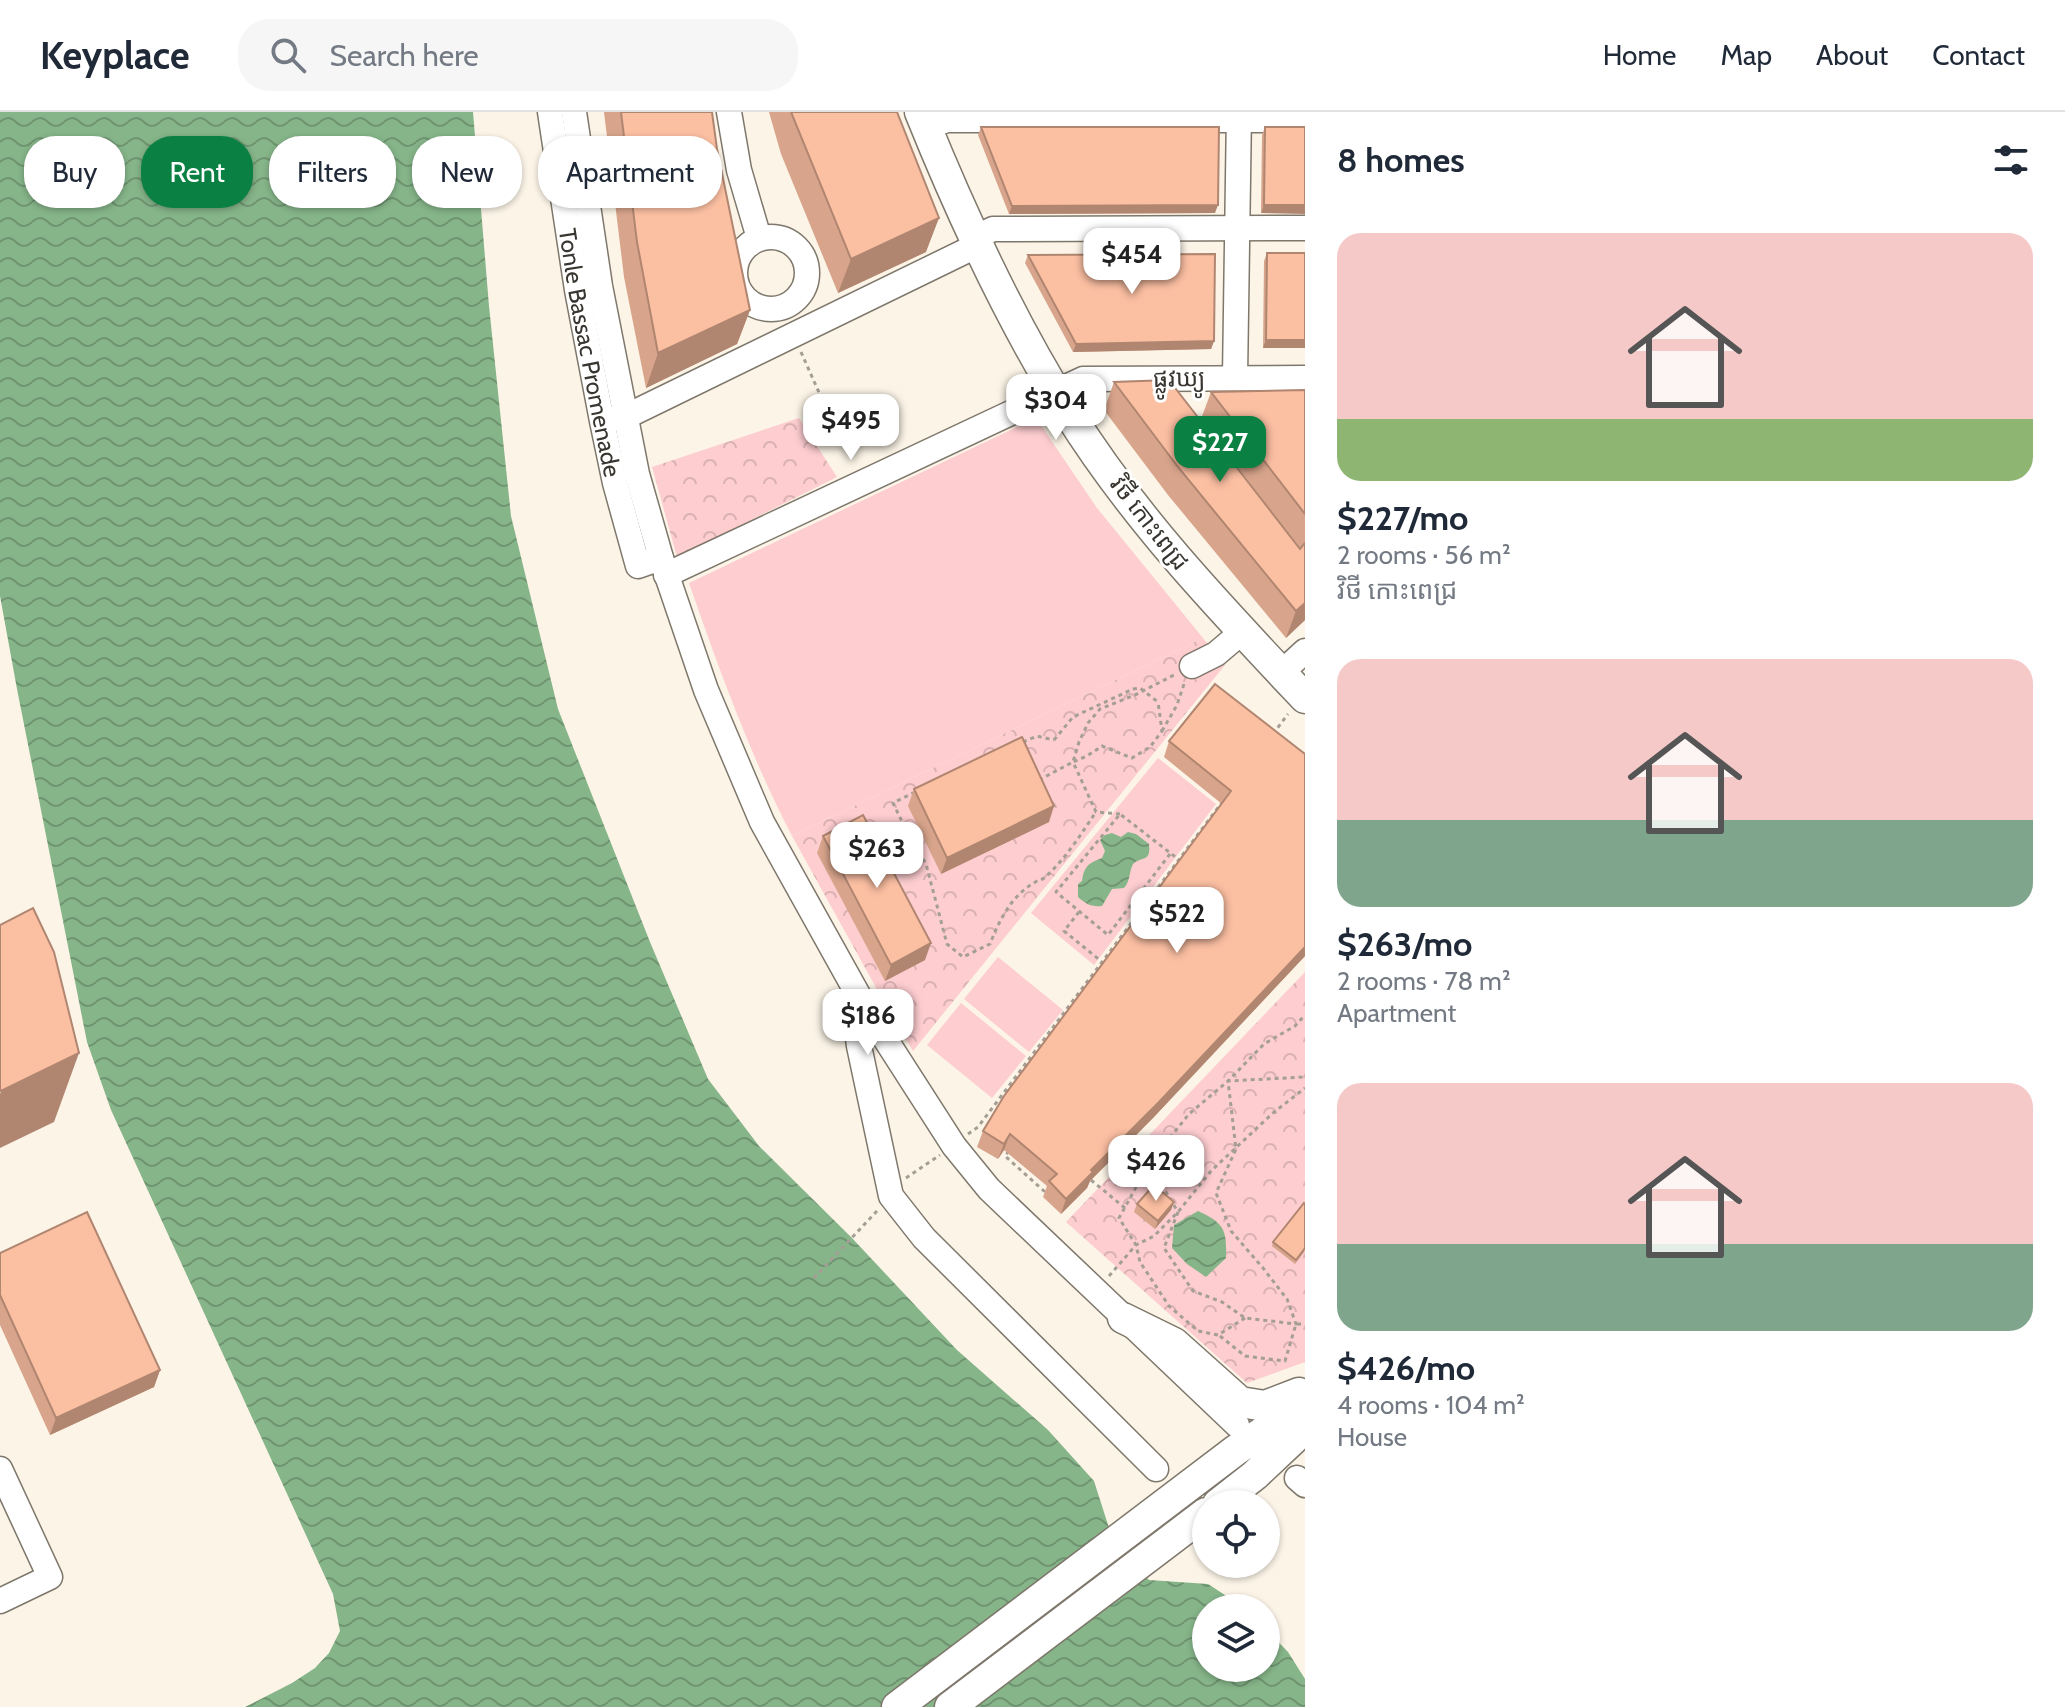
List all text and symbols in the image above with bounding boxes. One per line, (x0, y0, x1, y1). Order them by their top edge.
search box (238, 19, 798, 91)
text: Keyplace (40, 32, 190, 79)
icon: search (266, 33, 310, 77)
text: Search here (330, 37, 479, 74)
text: Home (1603, 38, 1676, 72)
text: Map (1720, 38, 1772, 72)
text: About (1816, 38, 1888, 72)
text: Contact (1932, 38, 2025, 72)
chip: Buy (24, 136, 125, 208)
chip: Rent (141, 136, 253, 208)
chip: Filters (269, 136, 396, 208)
chip: New (412, 136, 522, 208)
chip: Apartment (538, 136, 722, 208)
icon: filters (1989, 138, 2033, 182)
text: 8 homes (1337, 139, 1465, 181)
street label: Tonle Bassac Promenade (553, 226, 628, 480)
pin: $454 (1085, 228, 1179, 296)
text: $454 (1101, 238, 1163, 270)
icon: home (1613, 285, 1757, 429)
street label: ផ្លូវឃ្យូ (1153, 363, 1206, 401)
pin: $304 (1009, 374, 1103, 442)
text: $304 (1024, 384, 1088, 416)
pin: $495 (804, 394, 898, 462)
text: $495 (821, 404, 881, 436)
pin: $227 (1173, 416, 1267, 484)
text: $227 (1192, 426, 1248, 458)
street label: វិថី កោះពេជ្រ (1104, 470, 1196, 576)
text: $227/mo (1337, 497, 1468, 539)
text: 2 rooms · 56 m² (1337, 539, 1511, 571)
text: វិថី កោះពេជ្រ (1337, 574, 1457, 606)
icon: home (1613, 711, 1757, 855)
pin: $263 (830, 822, 924, 890)
text: $263 (848, 832, 906, 864)
pin: $522 (1130, 887, 1224, 955)
text: $522 (1149, 897, 1205, 929)
text: $263/mo (1337, 923, 1472, 965)
text: 2 rooms · 78 m² (1337, 965, 1511, 997)
pin: $186 (821, 989, 915, 1057)
text: Apartment (1337, 997, 1456, 1029)
text: $186 (841, 999, 896, 1031)
pin: $426 (1109, 1135, 1203, 1203)
icon: home (1613, 1135, 1757, 1279)
text: $426 (1126, 1145, 1186, 1177)
text: $426/mo (1337, 1347, 1475, 1389)
text: 4 rooms · 104 m² (1337, 1389, 1525, 1421)
text: House (1337, 1421, 1407, 1453)
map controls (1192, 1490, 1280, 1682)
button: locate (1192, 1490, 1280, 1578)
button: layers (1192, 1594, 1280, 1682)

